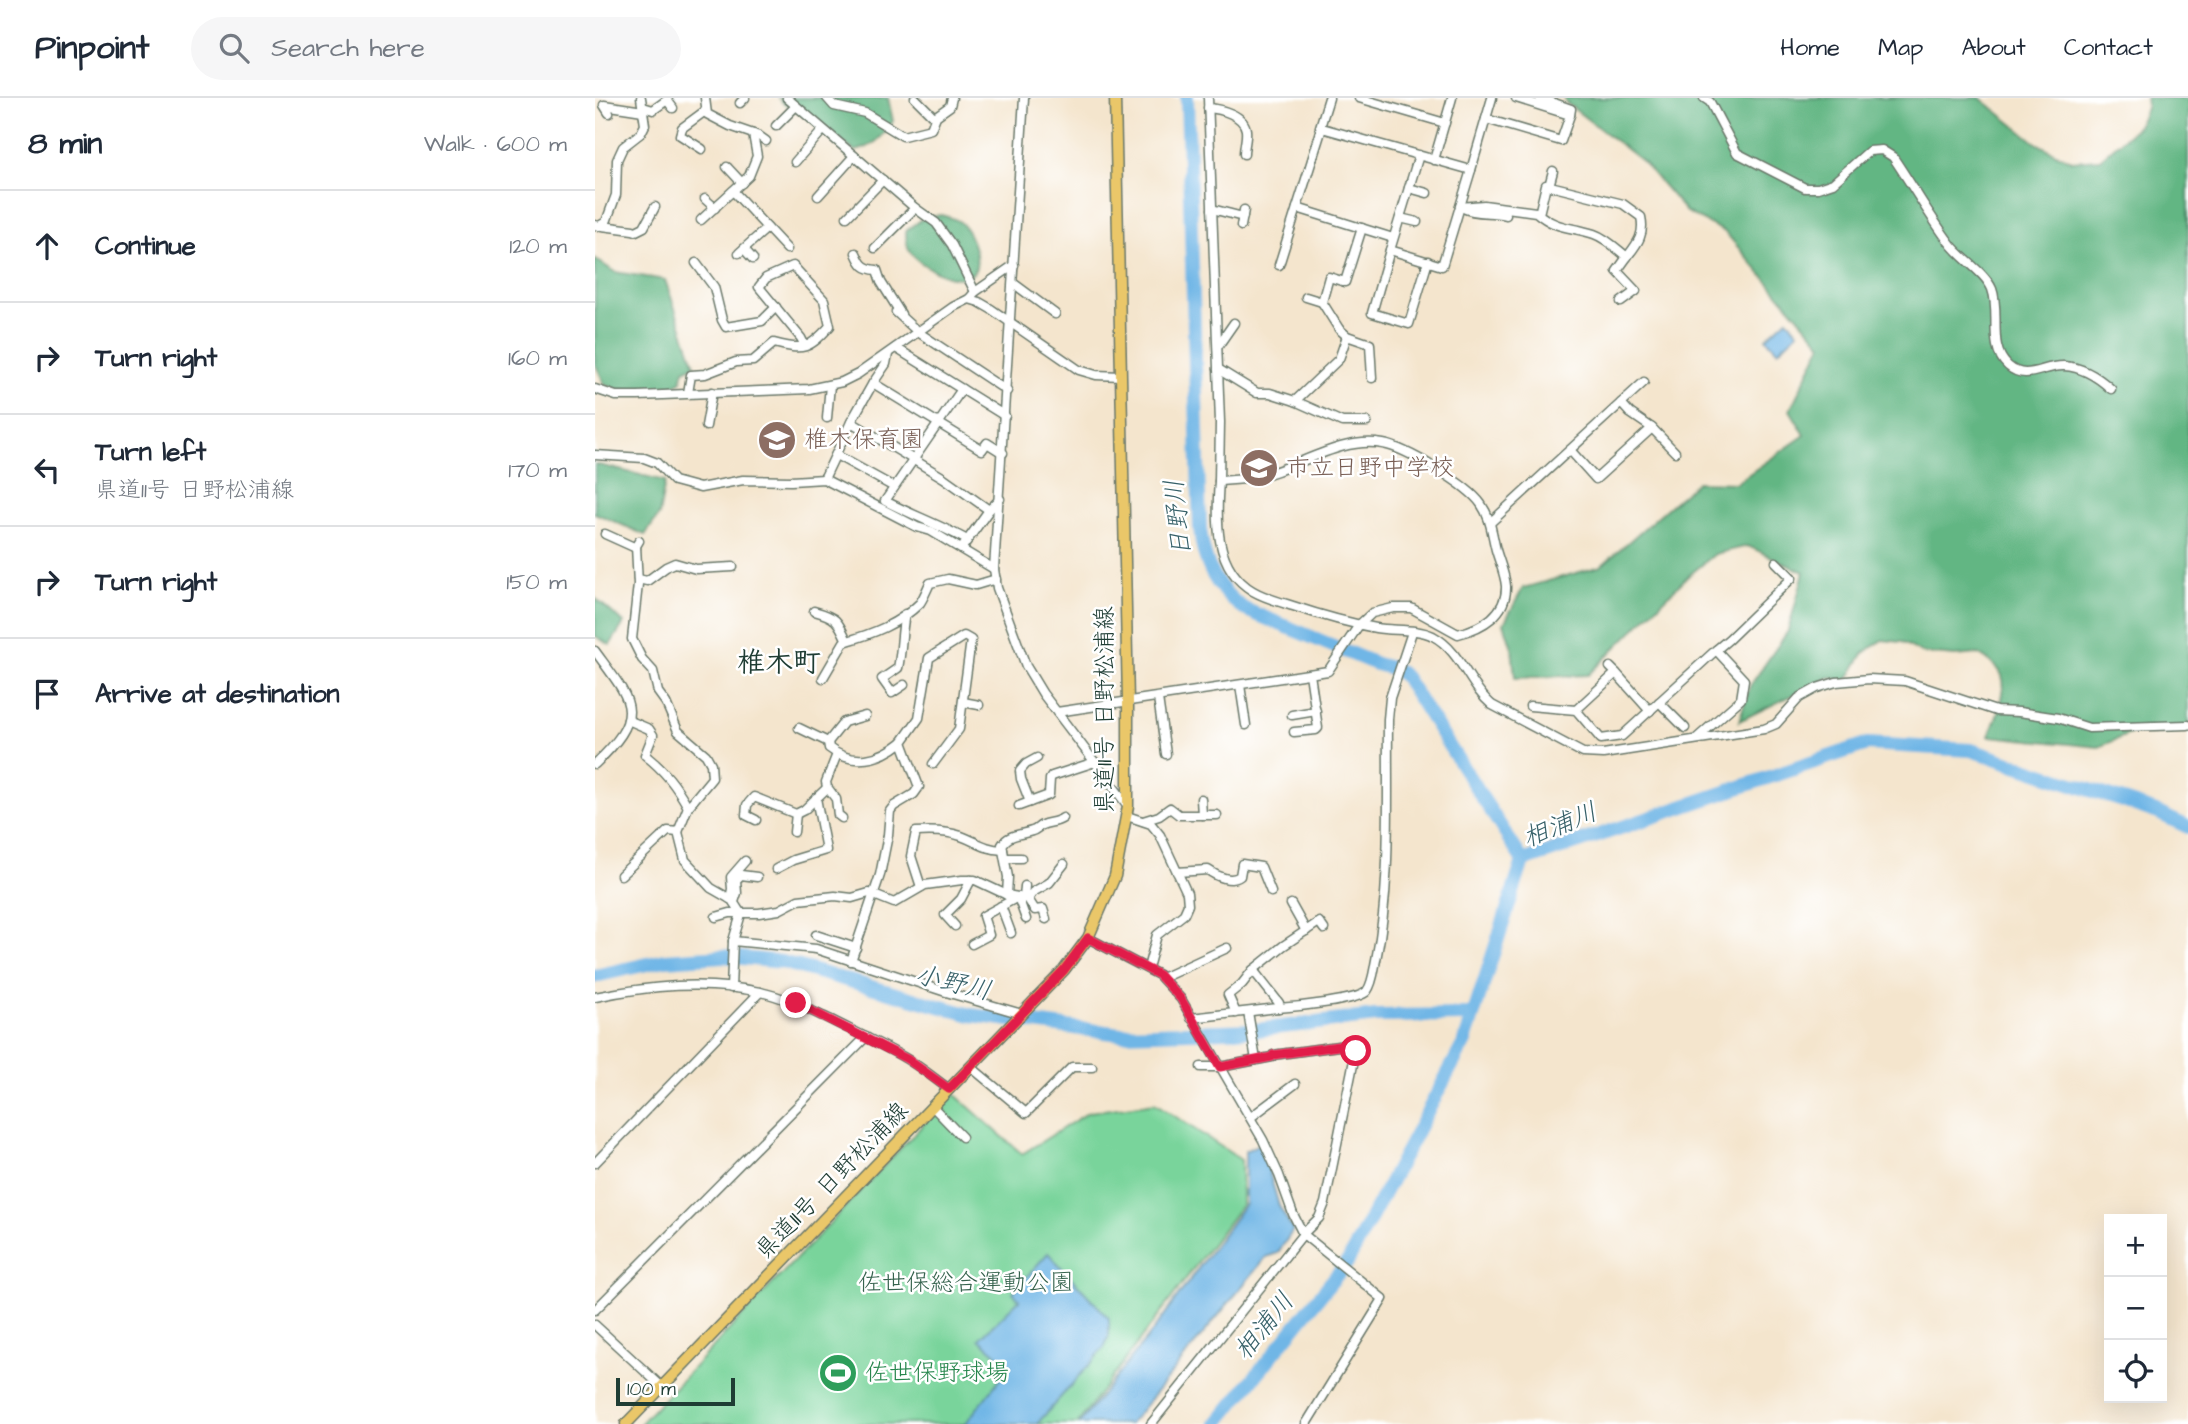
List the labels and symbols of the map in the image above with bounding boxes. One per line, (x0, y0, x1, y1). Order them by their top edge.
school or university icon: 椎木保育園 (756, 419, 798, 461)
place label: 椎木保育園 (804, 423, 924, 457)
school or university icon: 市立日野中学校 (1238, 447, 1280, 489)
place label: 市立日野中学校 (1286, 451, 1454, 485)
water label: 日野川 (1156, 477, 1200, 559)
street label: 県道11号 日野松浦線 (1088, 606, 1122, 814)
district label: 椎木町 (737, 643, 821, 682)
water label: 相浦川 (1517, 794, 1603, 856)
water label: 小野川 (911, 957, 995, 1009)
route end (780, 987, 811, 1018)
route start (1340, 1035, 1371, 1066)
street label: 県道11号 日野松浦線 (748, 1094, 916, 1268)
park label: 佐世保総合運動公園 (858, 1266, 1074, 1300)
water label: 相浦川 (1225, 1284, 1303, 1368)
sports icon: 佐世保野球場 (817, 1352, 859, 1394)
place label: 佐世保野球場 (865, 1356, 1009, 1390)
scale bar (616, 1375, 735, 1407)

